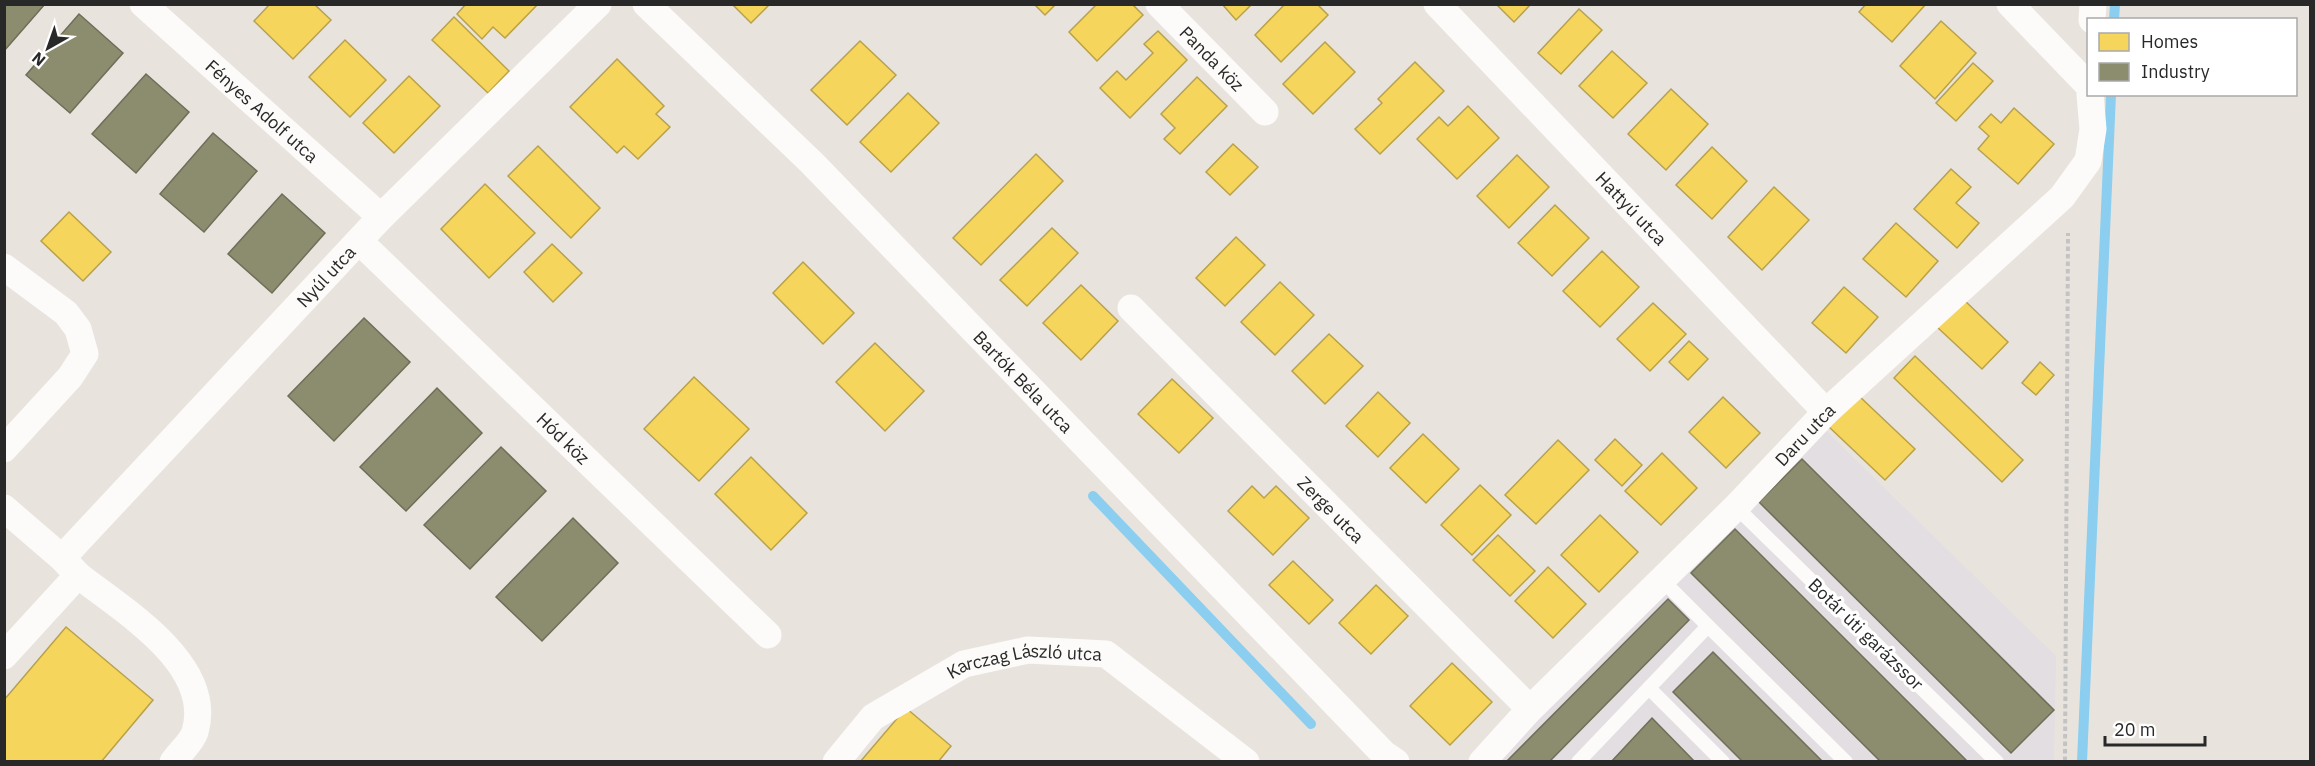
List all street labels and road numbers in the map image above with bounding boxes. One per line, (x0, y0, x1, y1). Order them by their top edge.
street label: Panda köz (1175, 21, 1249, 96)
street label: Fényes Adolf utca (201, 54, 324, 167)
street label: Hattyú utca (1591, 166, 1672, 250)
street label: Nyúl utca (291, 240, 360, 312)
street label: Bartók Béla utca (969, 325, 1079, 438)
street label: Daru utca (1770, 398, 1840, 471)
street label: Hód köz (532, 407, 595, 469)
street label: Zerge utca (1293, 471, 1370, 548)
street label: Botár úti garázssor (1803, 573, 1929, 695)
street label: Karczag László utca (942, 638, 1103, 683)

